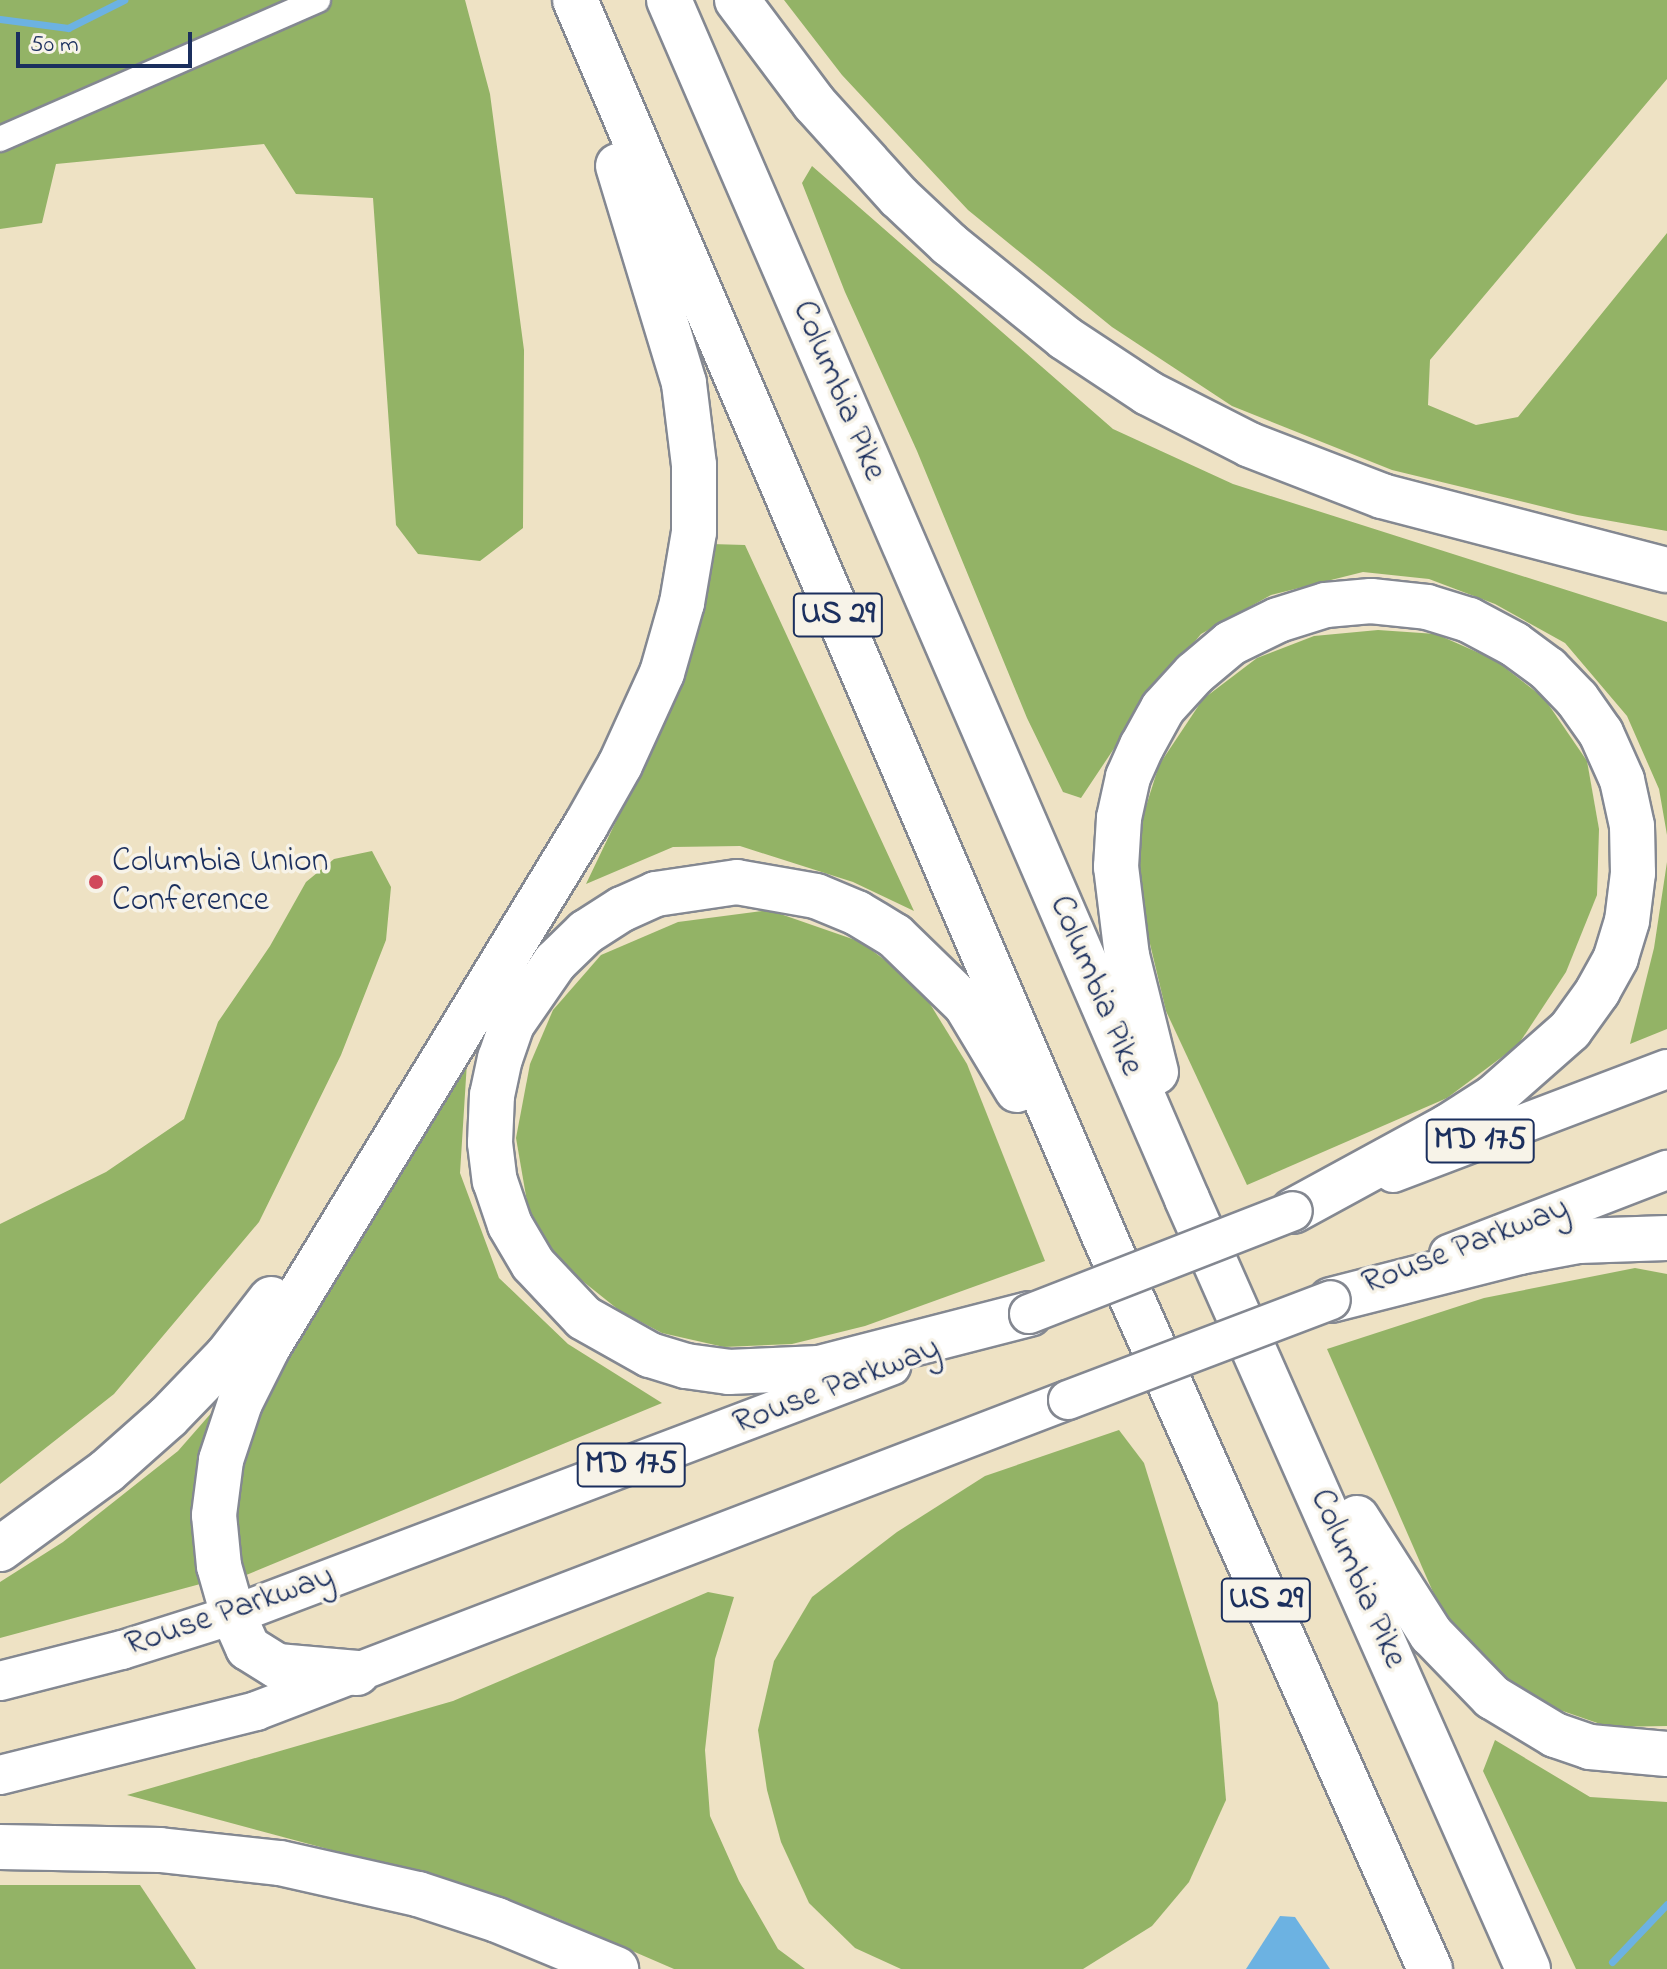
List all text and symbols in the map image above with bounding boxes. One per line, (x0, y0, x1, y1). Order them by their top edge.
scale bar (20, 16, 196, 66)
text: 50 m (30, 28, 79, 63)
street label: Columbia Pike (782, 295, 894, 487)
road number: US 29 (792, 587, 884, 643)
place label: Columbia Union Conference (112, 842, 329, 922)
marker: Columbia Union Conference (87, 873, 105, 891)
street label: Columbia Pike (1039, 890, 1151, 1082)
road number: MD 175 (1424, 1113, 1536, 1169)
street label: Rouse Parkway (1357, 1189, 1575, 1305)
street label: Rouse Parkway (728, 1329, 946, 1445)
road number: MD 175 (575, 1437, 687, 1493)
street label: Columbia Pike (1299, 1483, 1415, 1675)
street label: Rouse Parkway (120, 1557, 340, 1667)
road number: US 29 (1220, 1572, 1312, 1628)

